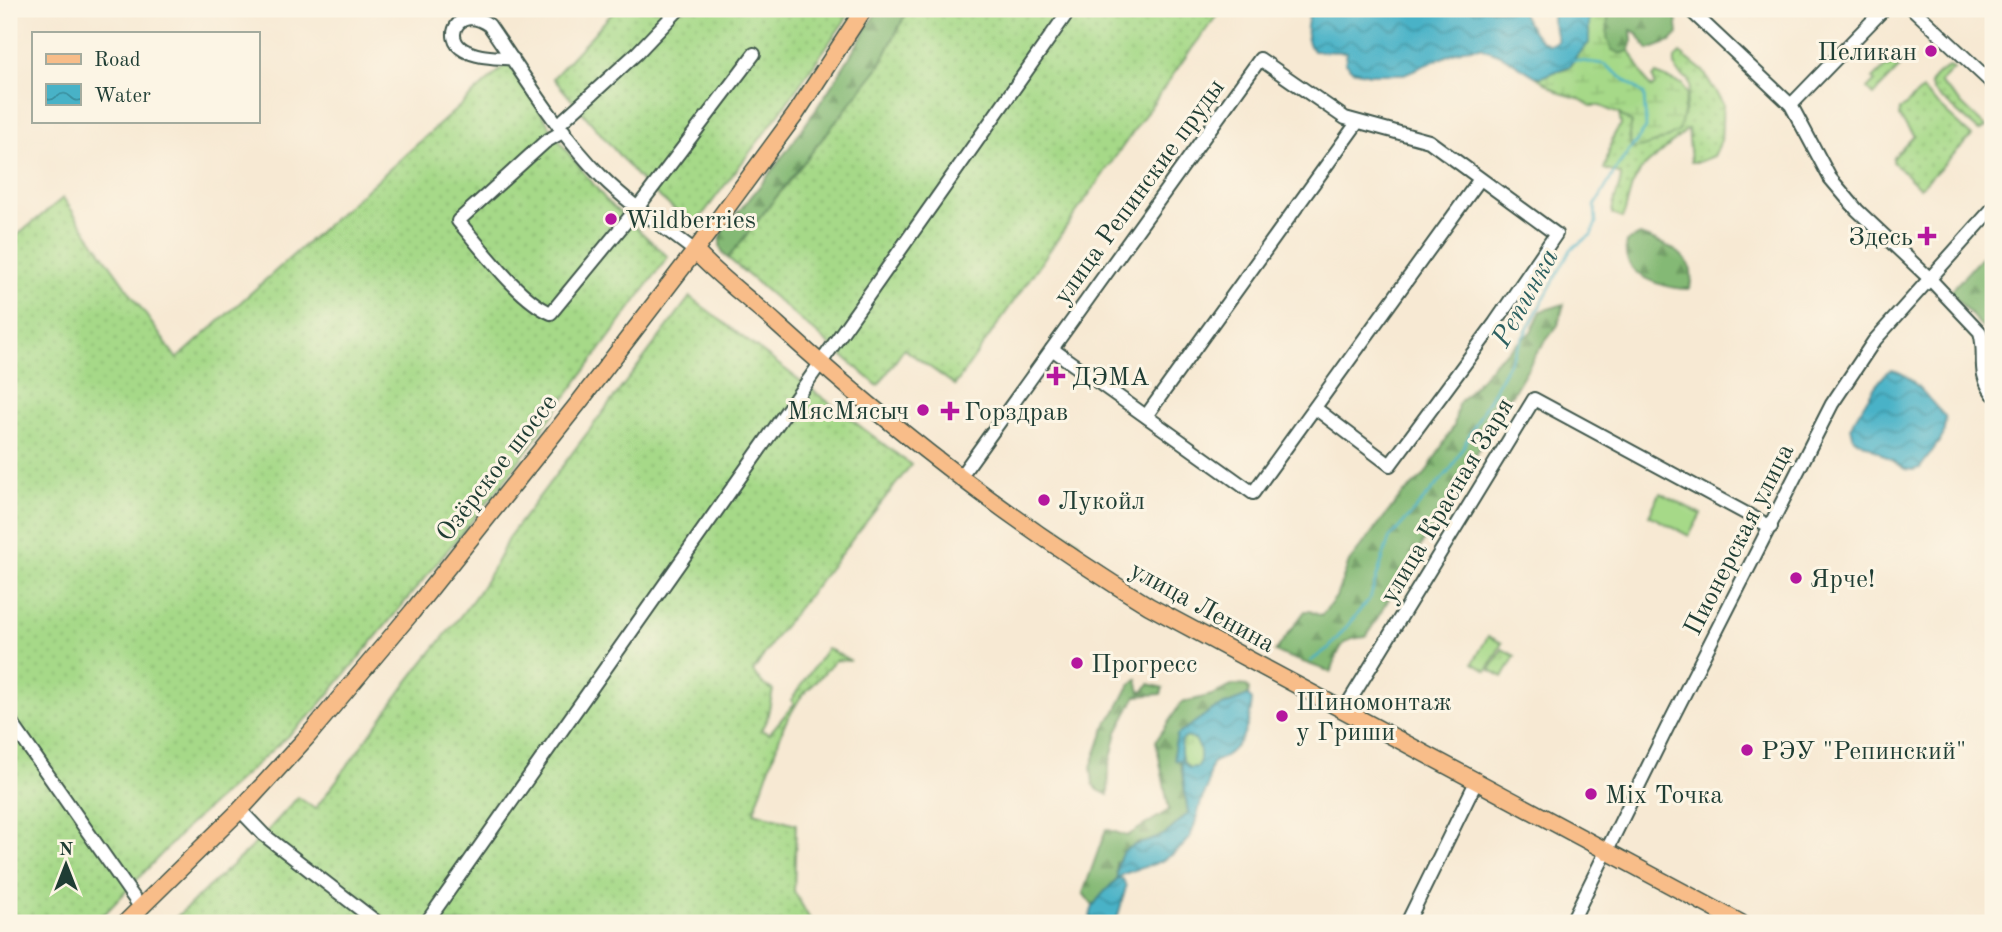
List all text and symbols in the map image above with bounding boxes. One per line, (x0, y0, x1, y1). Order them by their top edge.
legend (32, 32, 259, 122)
place label: Пеликан (1817, 40, 1917, 66)
marker: Пеликан (1923, 43, 1939, 59)
text: Road (94, 50, 141, 71)
street label: улица Репинские пруды (1049, 75, 1230, 310)
text: Water (94, 86, 151, 107)
place label: Wildberries (625, 208, 756, 234)
marker: Wildberries (603, 211, 619, 227)
place label: Здесь (1849, 225, 1913, 251)
marker: Здесь (1919, 228, 1935, 244)
water label: Репинка (1488, 244, 1565, 353)
place label: ДЭМА (1072, 365, 1150, 391)
marker: ДЭМА (1046, 366, 1066, 386)
street label: Озёрское шоссе (432, 390, 563, 547)
street label: улица Красная Заря (1376, 394, 1519, 608)
place label: МясМясыч (787, 399, 909, 425)
place label: Горздрав (964, 400, 1068, 426)
marker: МясМясыч (915, 402, 931, 418)
marker: Горздрав (942, 403, 958, 419)
street label: Пионерская улица (1680, 440, 1799, 640)
place label: Лукойл (1058, 489, 1145, 515)
marker: Лукойл (1036, 492, 1052, 508)
street label: улица Ленина (1125, 557, 1279, 658)
place label: Ярче! (1810, 567, 1875, 593)
marker: Ярче! (1788, 570, 1804, 586)
place label: Прогресс (1091, 652, 1197, 678)
marker: Прогресс (1069, 655, 1085, 671)
place label: Шиномонтаж у Гриши (1296, 690, 1452, 746)
marker: Шиномонтаж у Гриши (1274, 708, 1290, 724)
place label: РЭУ "Репинский" (1761, 739, 1966, 765)
marker: РЭУ "Репинский" (1739, 742, 1755, 758)
place label: Mix Точка (1605, 783, 1723, 809)
marker: Mix Точка (1583, 786, 1599, 802)
north arrow (32, 830, 102, 900)
text: N (59, 841, 74, 860)

